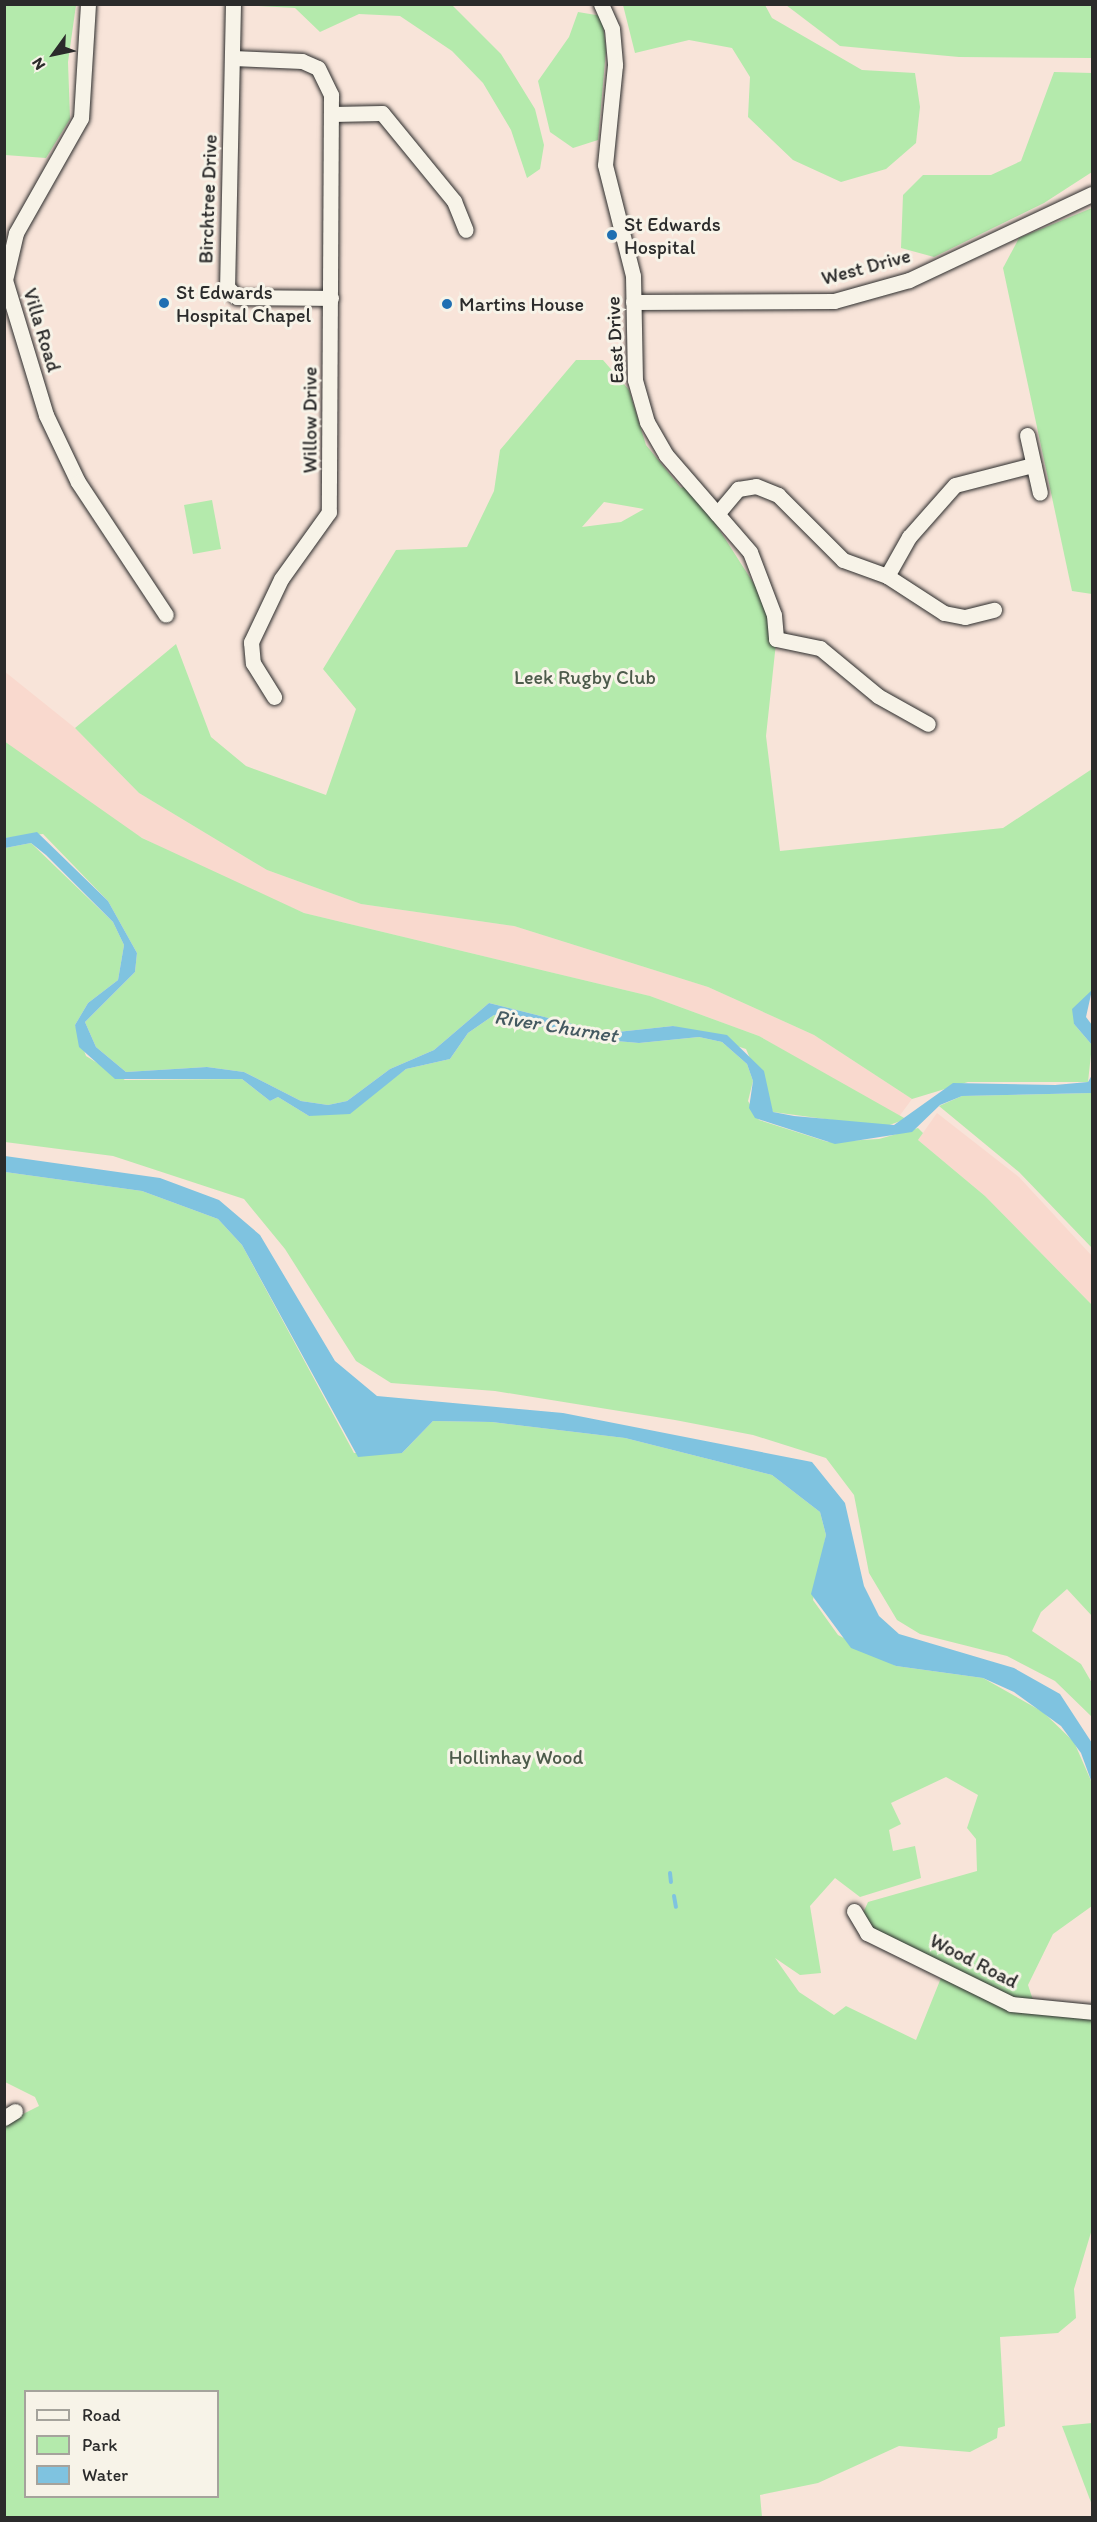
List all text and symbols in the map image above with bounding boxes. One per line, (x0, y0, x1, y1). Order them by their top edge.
north arrow (24, 24, 84, 84)
text: N (28, 54, 49, 74)
street label: Birchtree Drive (194, 134, 222, 264)
place label: St Edwards Hospital (624, 212, 721, 259)
marker: St Edwards Hospital (605, 228, 619, 242)
street label: West Drive (819, 244, 913, 290)
place label: St Edwards Hospital Chapel (176, 280, 311, 327)
street label: Villa Road (18, 286, 66, 374)
place label: Martins House (459, 292, 584, 316)
marker: St Edwards Hospital Chapel (157, 296, 171, 310)
street label: East Drive (601, 296, 629, 384)
marker: Martins House (440, 297, 454, 311)
street label: Willow Drive (298, 367, 322, 473)
park label: Leek Rugby Club (514, 665, 656, 689)
water label: River Churnet (493, 1004, 619, 1048)
park label: Hollinhay Wood (449, 1745, 583, 1769)
street label: Wood Road (926, 1929, 1022, 1993)
legend (24, 2390, 219, 2498)
text: Road (82, 2404, 121, 2426)
text: Park (82, 2434, 117, 2456)
text: Water (82, 2464, 128, 2486)

